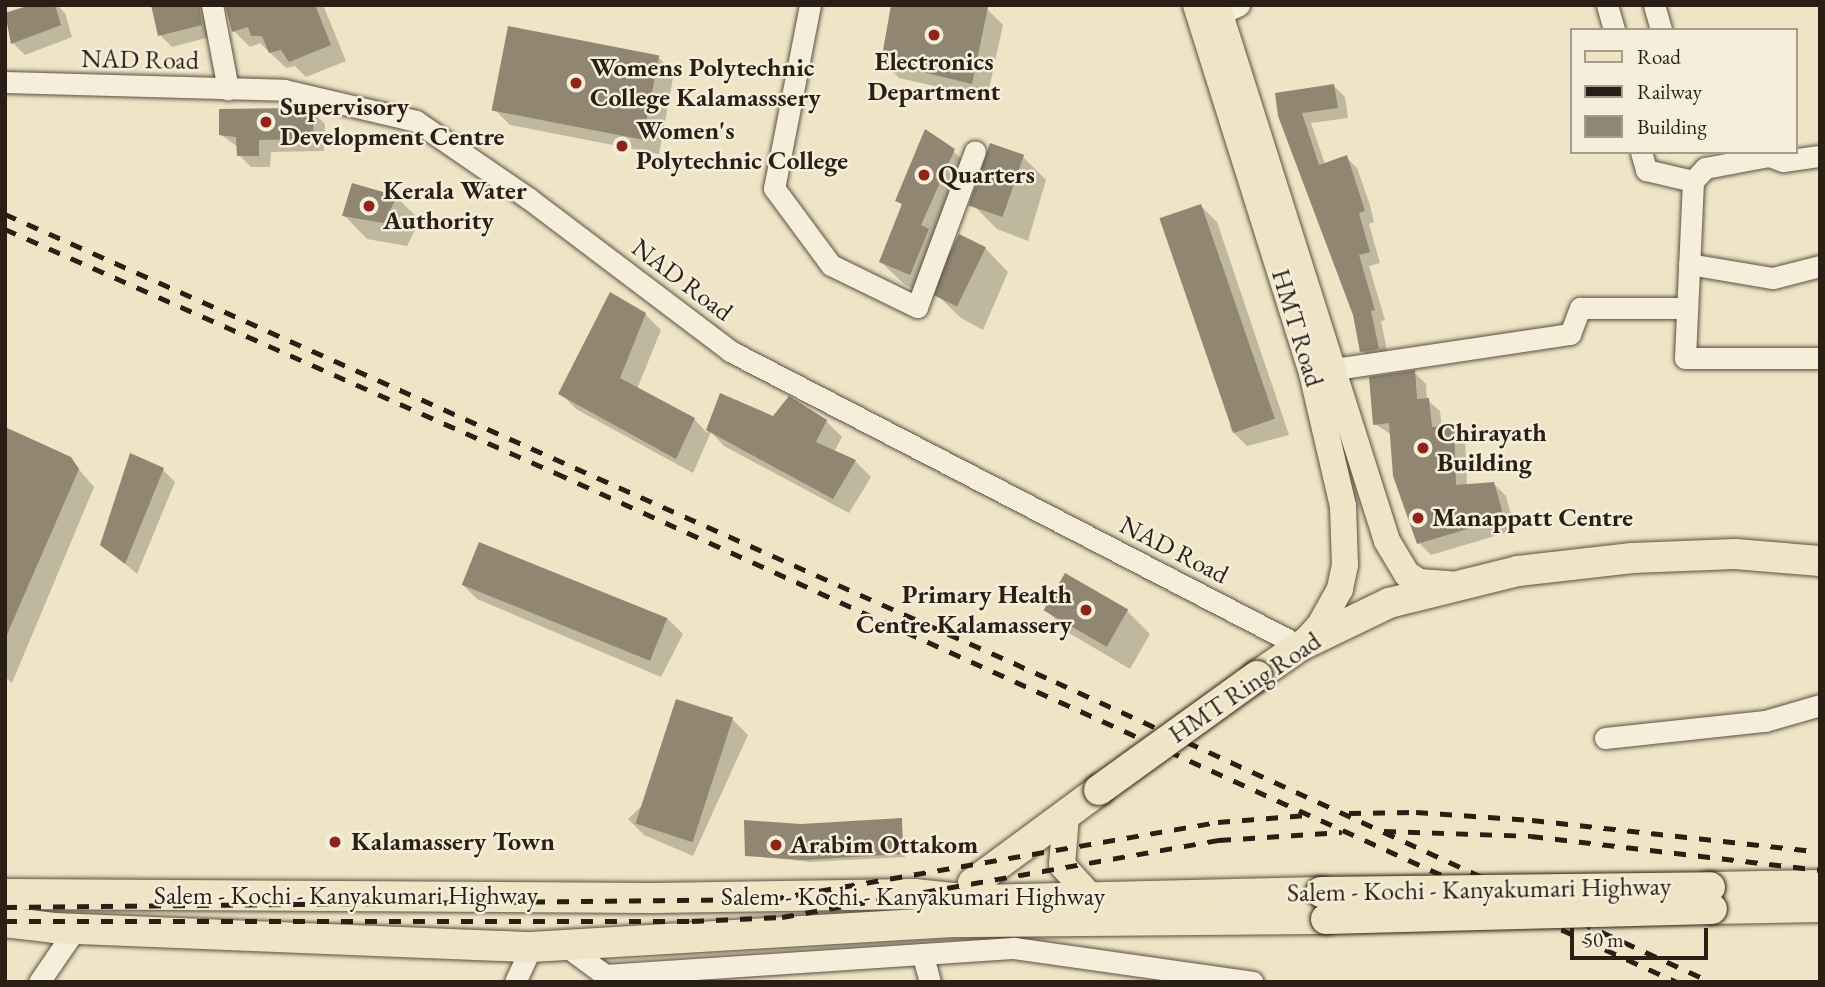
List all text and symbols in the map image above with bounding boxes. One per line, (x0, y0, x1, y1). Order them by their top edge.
marker: Electronics Department (926, 27, 942, 43)
legend (1570, 28, 1797, 154)
street label: NAD Road (81, 43, 199, 77)
text: Road (1637, 43, 1681, 70)
place label: Electronics Department (868, 46, 1000, 108)
place label: Womens Polytechnic College Kalamasssery (590, 52, 821, 114)
marker: Womens Polytechnic College Kalamasssery (568, 75, 584, 91)
text: Railway (1637, 78, 1702, 105)
place label: Supervisory Development Centre (280, 91, 504, 152)
text: Building (1637, 113, 1707, 140)
marker: Supervisory Development Centre (258, 114, 274, 130)
place label: Women's Polytechnic College (636, 115, 848, 176)
marker: Women's Polytechnic College (614, 138, 630, 154)
place label: Quarters (938, 159, 1035, 191)
marker: Quarters (916, 167, 932, 183)
place label: Kerala Water Authority (383, 175, 527, 236)
marker: Kerala Water Authority (361, 198, 377, 214)
street label: NAD Road (626, 232, 738, 328)
street label: HMT Road (1264, 265, 1330, 391)
place label: Chirayath Building (1437, 417, 1547, 478)
marker: Chirayath Building (1415, 440, 1431, 456)
place label: Manappatt Centre (1432, 502, 1633, 534)
street label: NAD Road (1114, 509, 1234, 591)
marker: Manappatt Centre (1410, 510, 1426, 526)
place label: Primary Health Centre Kalamassery (856, 579, 1072, 640)
marker: Primary Health Centre Kalamassery (1078, 602, 1094, 618)
street label: HMT Ring Road (1163, 626, 1327, 750)
place label: Kalamassery Town (351, 826, 555, 858)
place label: Arabim Ottakom (790, 829, 978, 861)
marker: Kalamassery Town (325, 832, 345, 852)
marker: Arabim Ottakom (768, 837, 784, 853)
street label: Salem - Kochi - Kanyakumari Highway (1287, 871, 1671, 909)
street label: Salem - Kochi - Kanyakumari Highway (154, 880, 538, 912)
street label: Salem - Kochi - Kanyakumari Highway (721, 881, 1105, 913)
scale bar (1573, 914, 1711, 958)
text: 50 m (1583, 926, 1624, 953)

